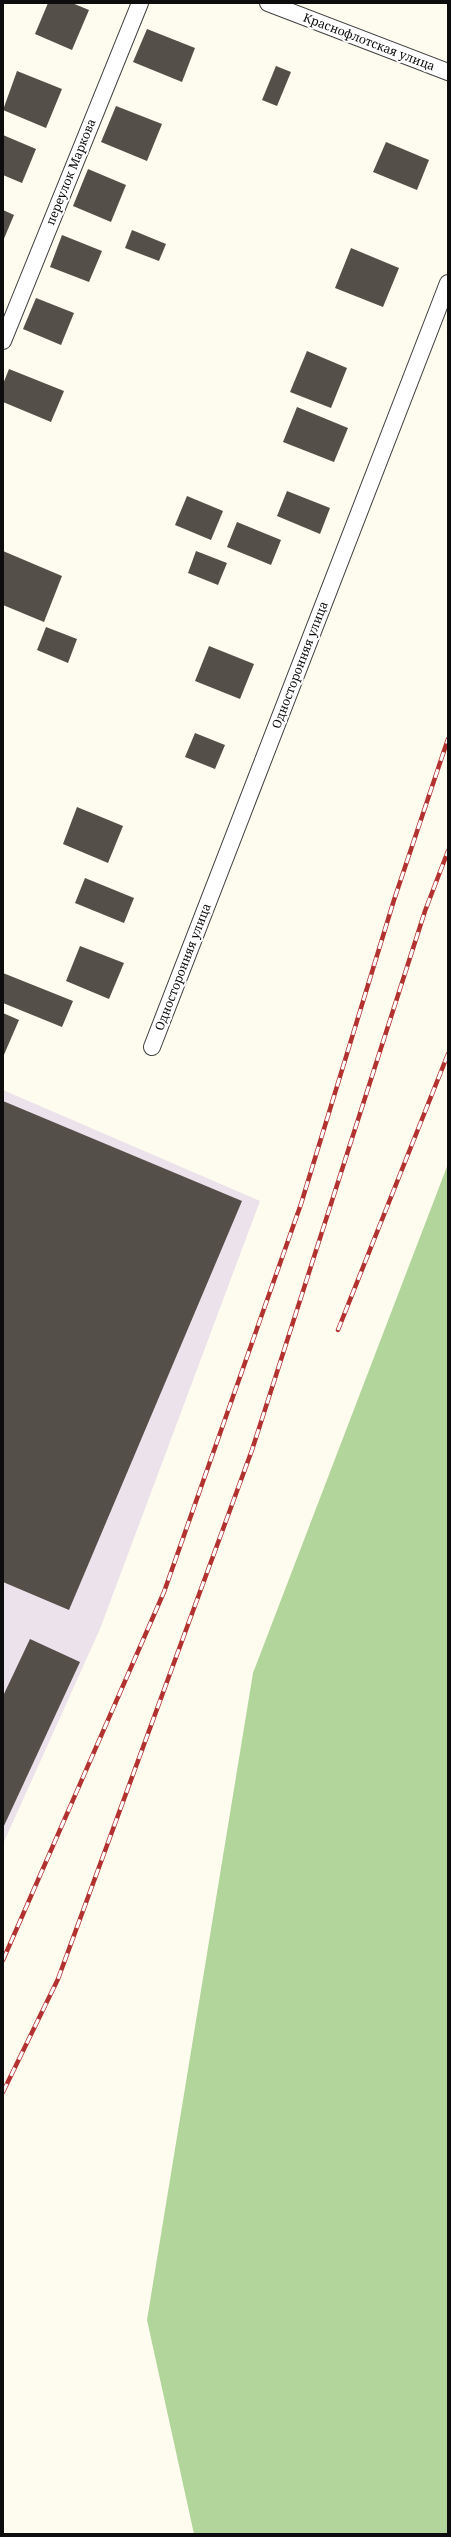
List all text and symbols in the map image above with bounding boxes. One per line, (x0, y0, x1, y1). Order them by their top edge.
street label: Краснофлотская улица (301, 9, 438, 75)
street label: переулок Маркова (41, 116, 100, 227)
street label: Односторонняя улица (267, 599, 332, 731)
street label: Односторонняя улица (150, 901, 215, 1033)

